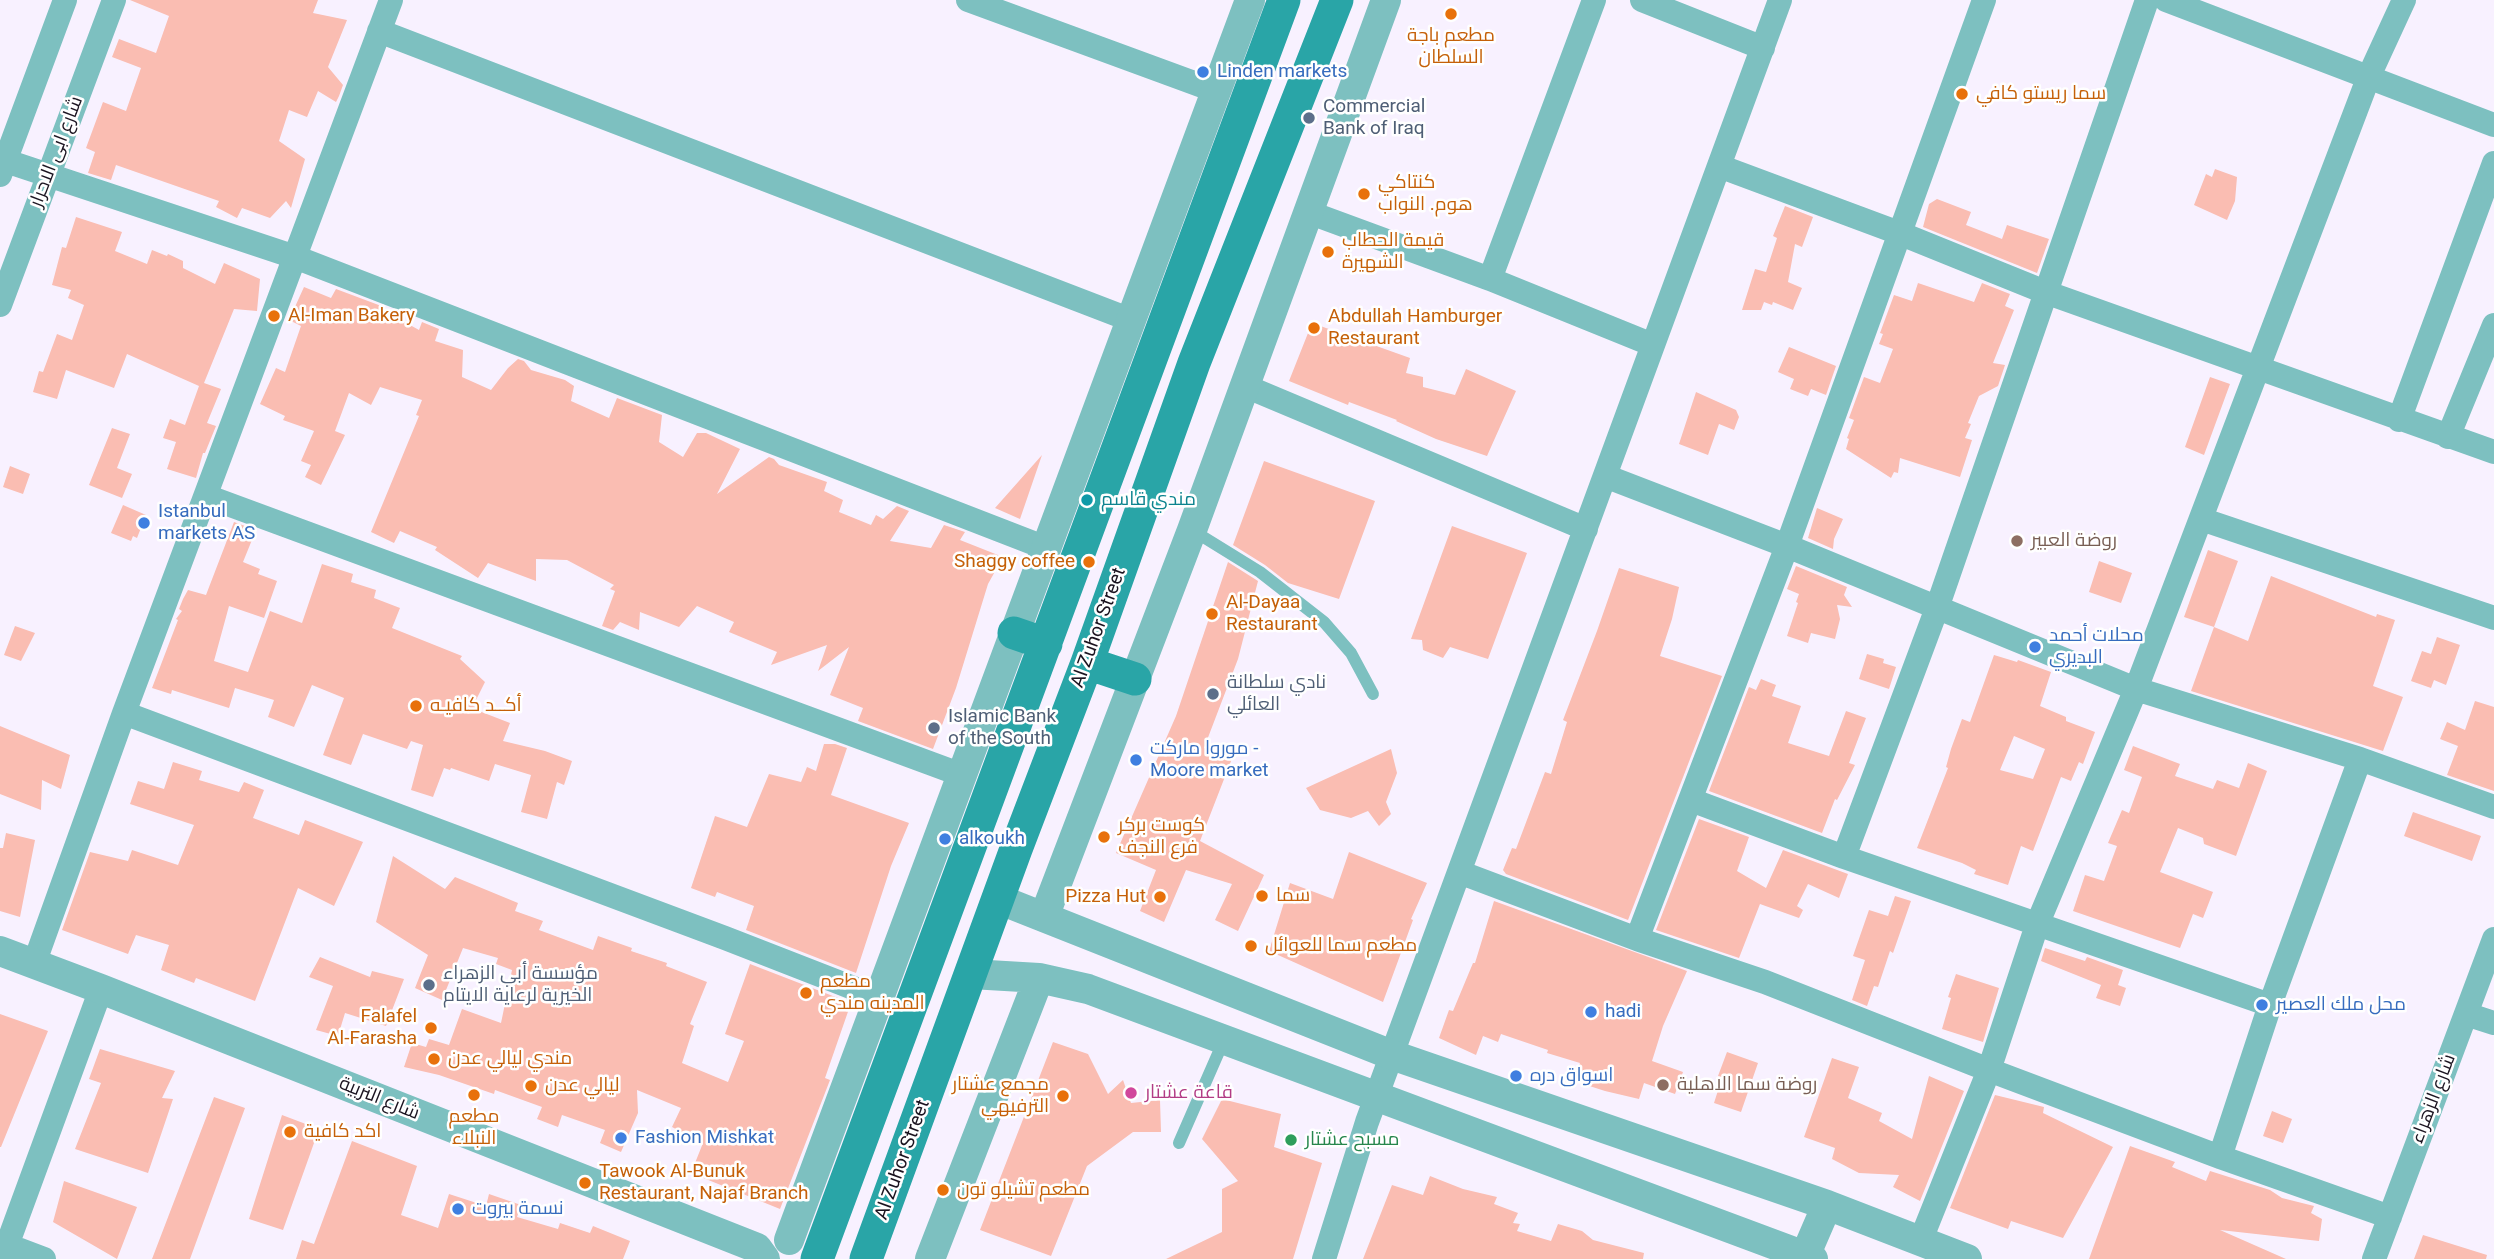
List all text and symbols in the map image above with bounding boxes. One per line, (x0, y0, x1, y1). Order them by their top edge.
marker: مطعم باجة السلطان (1443, 6, 1459, 22)
place label: مطعم باجة السلطان (1407, 25, 1495, 69)
place label: Linden markets (1217, 61, 1347, 83)
marker: Linden markets (1195, 64, 1211, 80)
place label: سما ريستو كافي (1976, 83, 2106, 105)
marker: سما ريستو كافي (1954, 86, 1970, 102)
street label: شارع ابی الاحرار (25, 93, 89, 211)
place label: Commercial Bank of Iraq (1323, 96, 1425, 140)
marker: Commercial Bank of Iraq (1301, 110, 1317, 126)
place label: كنتاكي هوم. النواب (1378, 172, 1473, 216)
marker: كنتاكي هوم. النواب (1356, 186, 1372, 202)
place label: قيمة الحطاب الشهيرة (1342, 230, 1444, 274)
marker: قيمة الحطاب الشهيرة (1320, 244, 1336, 260)
place label: Al-Iman Bakery (288, 305, 415, 327)
place label: Abdullah Hamburger Restaurant (1328, 306, 1502, 350)
marker: Al-Iman Bakery (266, 308, 282, 324)
marker: Abdullah Hamburger Restaurant (1306, 320, 1322, 336)
place label: مندي قاسم (1101, 489, 1196, 511)
marker: مندي قاسم (1079, 492, 1095, 508)
place label: Istanbul markets AS (158, 501, 255, 545)
marker: Istanbul markets AS (136, 515, 152, 531)
place label: روضة العبير (2031, 530, 2117, 552)
marker: روضة العبير (2009, 533, 2025, 549)
place label: Shaggy coffee (954, 551, 1075, 573)
marker: Shaggy coffee (1081, 554, 1097, 570)
street label: Al Zuhor Street (1067, 565, 1131, 691)
place label: Al-Dayaa Restaurant (1226, 592, 1318, 636)
marker: Al-Dayaa Restaurant (1204, 606, 1220, 622)
place label: محلات أحمد البديري (2049, 625, 2144, 669)
marker: محلات أحمد البديري (2027, 639, 2043, 655)
place label: نادي سلطانة العائلي (1227, 672, 1326, 716)
marker: نادي سلطانة العائلي (1205, 686, 1221, 702)
place label: أكــد كافيـه (430, 695, 522, 717)
marker: أكــد كافيـه (408, 698, 424, 714)
place label: Islamic Bank of the South (948, 706, 1056, 750)
marker: Islamic Bank of the South (926, 720, 942, 736)
place label: موروا ماركت - Moore market (1150, 738, 1268, 782)
marker: موروا ماركت - Moore market (1128, 752, 1144, 768)
place label: كوست بركر فرع النجف (1118, 815, 1205, 859)
place label: alkoukh (959, 828, 1025, 850)
marker: كوست بركر فرع النجف (1096, 829, 1112, 845)
marker: alkoukh (937, 831, 953, 847)
place label: سما (1276, 885, 1310, 907)
place label: Pizza Hut (1065, 886, 1146, 908)
marker: سما (1254, 888, 1270, 904)
marker: Pizza Hut (1152, 889, 1168, 905)
place label: مطعم سما للعوائل (1265, 935, 1417, 957)
marker: مطعم سما للعوائل (1243, 938, 1259, 954)
place label: مؤسسة أبي الزهراء الخيرية لرعاية الايتام (443, 963, 598, 1007)
place label: مطعم المدينه مندي (820, 971, 925, 1015)
marker: مؤسسة أبي الزهراء الخيرية لرعاية الايتام (421, 977, 437, 993)
marker: مطعم المدينه مندي (798, 985, 814, 1001)
place label: محل ملك العصير (2276, 994, 2406, 1016)
marker: محل ملك العصير (2254, 997, 2270, 1013)
place label: hadi (1605, 1001, 1641, 1023)
marker: hadi (1583, 1004, 1599, 1020)
place label: Falafel Al-Farasha (327, 1006, 417, 1050)
marker: Falafel Al-Farasha (423, 1020, 439, 1036)
place label: مندي ليالي عدن (448, 1048, 572, 1070)
marker: مندي ليالي عدن (426, 1051, 442, 1067)
street label: شارع الزهراء (2407, 1051, 2461, 1147)
place label: اسواق دره (1530, 1065, 1613, 1087)
marker: اسواق دره (1508, 1068, 1524, 1084)
street label: شارع التربية (335, 1073, 423, 1125)
place label: مجمع عشتار الترفيهي (952, 1074, 1049, 1118)
place label: روضة سما الاهلية (1677, 1074, 1817, 1096)
place label: ليالي عدن (545, 1075, 620, 1097)
marker: روضة سما الاهلية (1655, 1077, 1671, 1093)
marker: ليالي عدن (523, 1078, 539, 1094)
place label: قاعة عشتار (1145, 1082, 1233, 1104)
marker: قاعة عشتار (1123, 1085, 1139, 1101)
marker: مطعم النبلاء (466, 1087, 482, 1103)
marker: مجمع عشتار الترفيهي (1055, 1088, 1071, 1104)
street label: Al Zuhor Street (871, 1097, 935, 1223)
place label: مطعم النبلاء (448, 1106, 500, 1150)
place label: اكد كافية (304, 1121, 381, 1143)
marker: اكد كافية (282, 1124, 298, 1140)
place label: Fashion Mishkat (635, 1127, 774, 1149)
place label: مسبح عشتار (1305, 1129, 1400, 1151)
marker: Fashion Mishkat (613, 1130, 629, 1146)
marker: مسبح عشتار (1283, 1132, 1299, 1148)
place label: Tawook Al-Bunuk Restaurant, Najaf Branch (599, 1161, 808, 1205)
marker: Tawook Al-Bunuk Restaurant, Najaf Branch (577, 1175, 593, 1191)
place label: مطعم تشيلو تون (957, 1179, 1090, 1201)
marker: مطعم تشيلو تون (935, 1182, 951, 1198)
place label: نسمة بيروت (472, 1198, 564, 1220)
marker: نسمة بيروت (450, 1201, 466, 1217)

